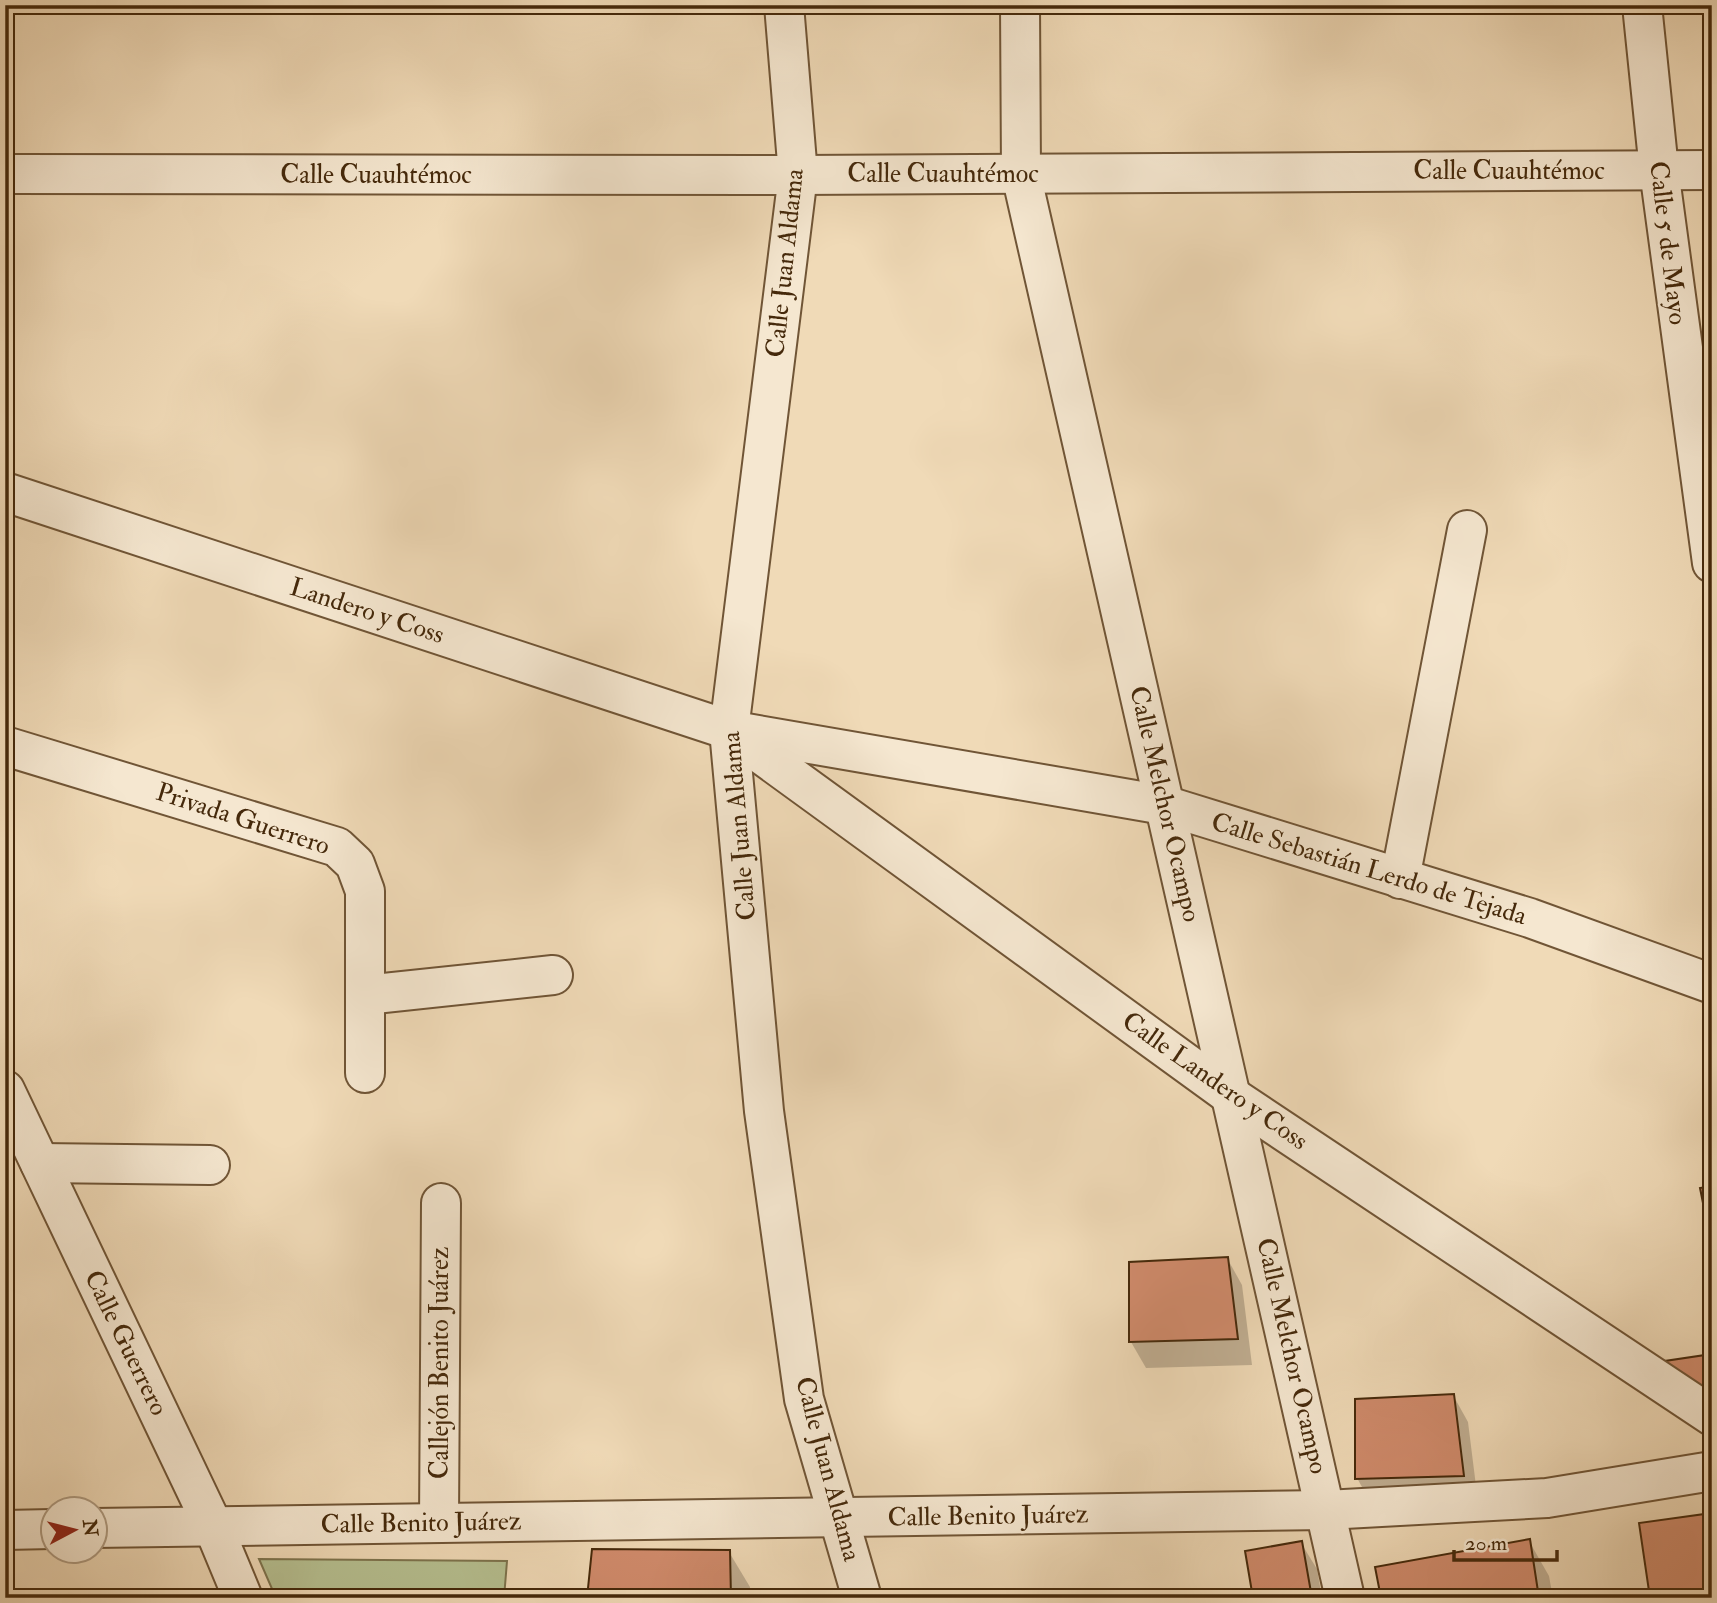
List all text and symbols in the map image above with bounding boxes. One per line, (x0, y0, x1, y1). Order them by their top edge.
street label: Calle Cuauhtémoc (1413, 155, 1605, 187)
street label: Calle Cuauhtémoc (847, 158, 1039, 190)
street label: Calle Cuauhtémoc (280, 159, 472, 191)
street label: Calle 5 de Mayo (1642, 159, 1694, 327)
street label: Calle Juan Aldama (759, 167, 811, 359)
street label: Landero y Coss (286, 571, 448, 651)
street label: Calle Melchor Ocampo (1121, 683, 1208, 925)
street label: Calle Juan Aldama (715, 730, 763, 922)
street label: Privada Guerrero (152, 776, 334, 862)
street label: Calle Sebastián Lerdo de Tejada (1207, 806, 1531, 932)
street label: Calle Landero y Coss (1116, 1005, 1314, 1157)
street label: Calle Melchor Ocampo (1248, 1235, 1335, 1477)
street label: Callejón Benito Juárez (424, 1246, 456, 1479)
street label: Calle Guerrero (77, 1265, 175, 1421)
street label: Calle Juan Aldama (788, 1373, 868, 1565)
north arrow (38, 1494, 108, 1564)
street label: Calle Benito Juárez (887, 1498, 1089, 1534)
street label: Calle Benito Juárez (320, 1505, 522, 1541)
text: N (77, 1517, 103, 1539)
scale bar (1454, 1519, 1558, 1563)
text: 20 m (1465, 1530, 1507, 1557)

